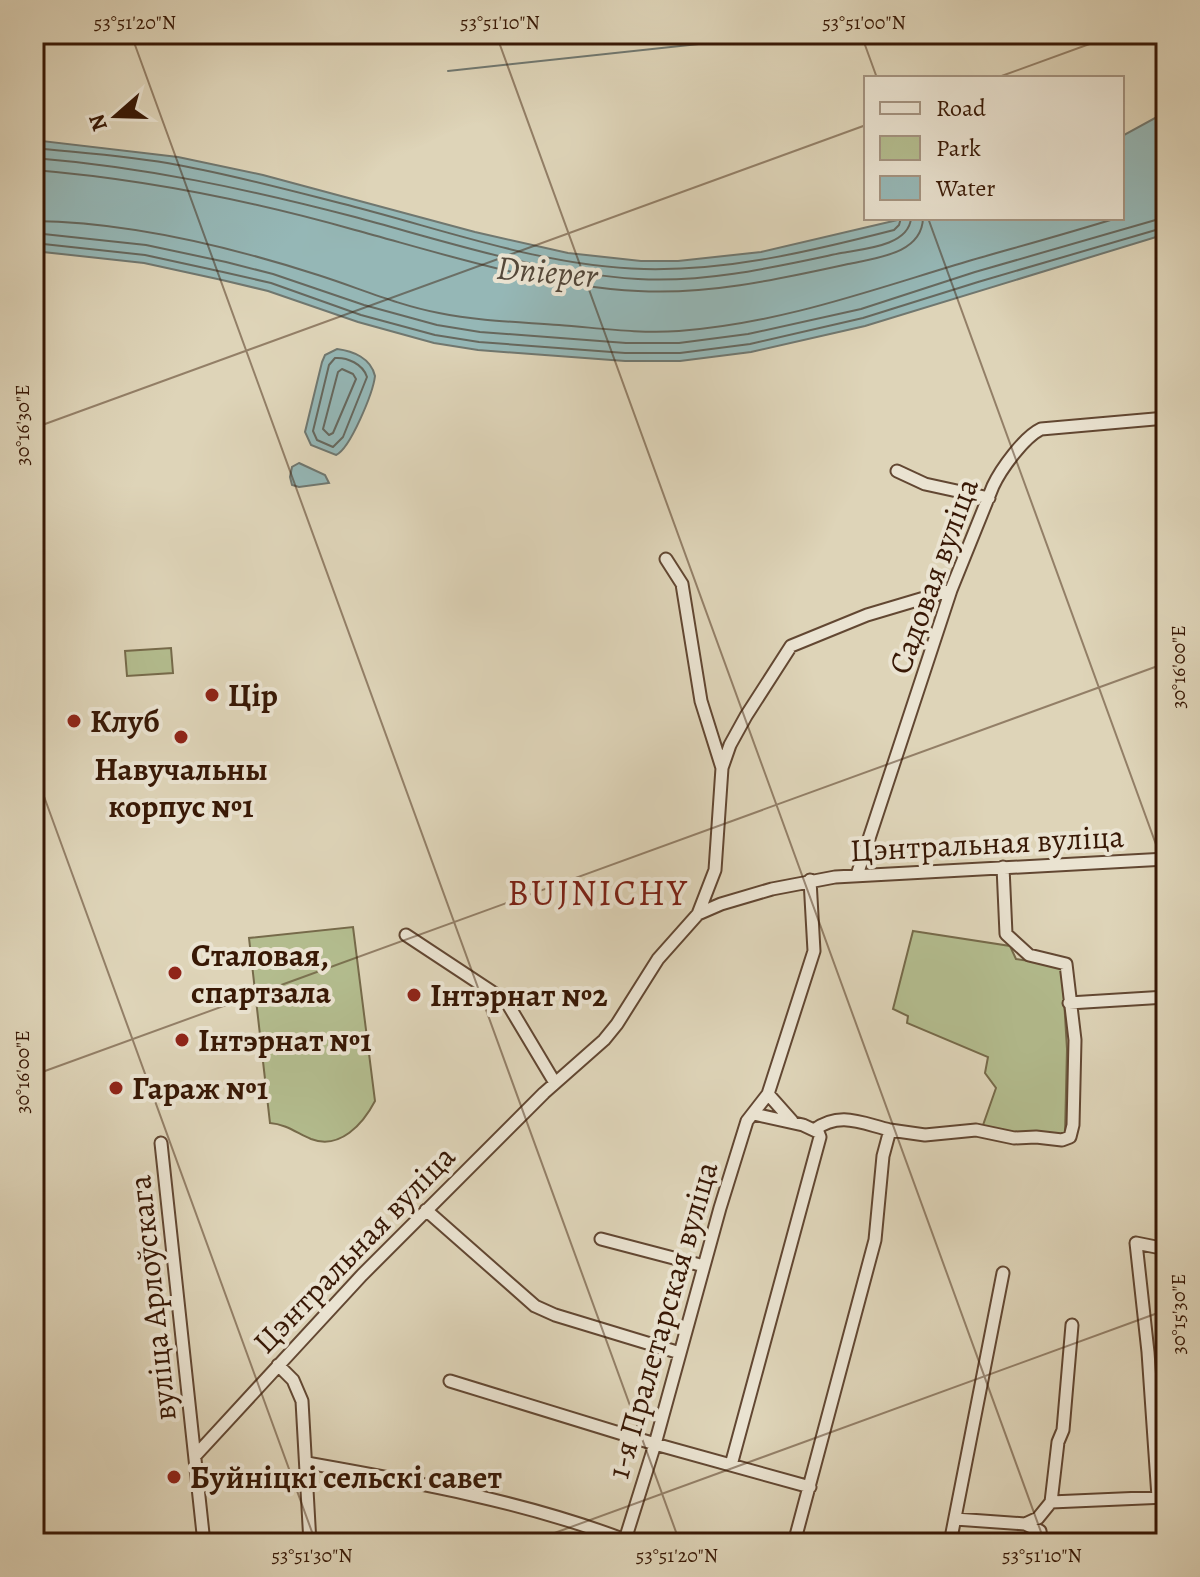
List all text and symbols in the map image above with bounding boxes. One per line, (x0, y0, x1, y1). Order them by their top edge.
text: 53°51'20"N (94, 9, 176, 36)
text: 53°51'10"N (460, 9, 540, 36)
text: 53°51'00"N (822, 9, 906, 36)
north arrow (76, 76, 156, 156)
legend (864, 76, 1124, 220)
text: Road (936, 92, 986, 124)
text: N (81, 110, 115, 135)
text: Park (936, 132, 981, 164)
text: Water (935, 172, 996, 204)
water label: Dnieper (495, 244, 600, 299)
text: 30°16'30"E (9, 384, 36, 466)
street label: Садовая вуліца (877, 472, 989, 680)
text: 30°16'00"E (1165, 625, 1192, 709)
place label: Цір (228, 673, 278, 717)
marker: Цір (203, 686, 221, 704)
place label: Клуб (90, 699, 160, 743)
marker: Клуб (65, 712, 83, 730)
marker: Навучальны корпус №1 (172, 728, 190, 746)
place label: Навучальны корпус №1 (94, 747, 268, 828)
street label: Цэнтральная вуліца (849, 814, 1125, 872)
district label: BUJNICHY (507, 868, 689, 917)
place label: Сталовая, спартзала (191, 933, 332, 1014)
marker: Сталовая, спартзала (166, 964, 184, 982)
place label: Інтэрнат №2 (430, 973, 608, 1017)
marker: Інтэрнат №2 (405, 986, 423, 1004)
place label: Інтэрнат №1 (198, 1018, 372, 1062)
text: 30°16'00"E (9, 1030, 36, 1114)
marker: Інтэрнат №1 (173, 1031, 191, 1049)
place label: Гараж №1 (132, 1066, 268, 1110)
marker: Гараж №1 (107, 1079, 125, 1097)
street label: Цэнтральная вуліца (243, 1135, 465, 1363)
street label: 1-я Пралетарская вуліца (596, 1156, 728, 1484)
street label: вуліца Арлоўскага (117, 1173, 187, 1423)
text: 30°15'30"E (1165, 1274, 1192, 1354)
place label: Буйніцкі сельскі савет (190, 1455, 502, 1499)
marker: Буйніцкі сельскі савет (165, 1468, 183, 1486)
text: 53°51'30"N (271, 1542, 353, 1569)
text: 53°51'20"N (636, 1542, 718, 1569)
text: 53°51'10"N (1002, 1542, 1082, 1569)

